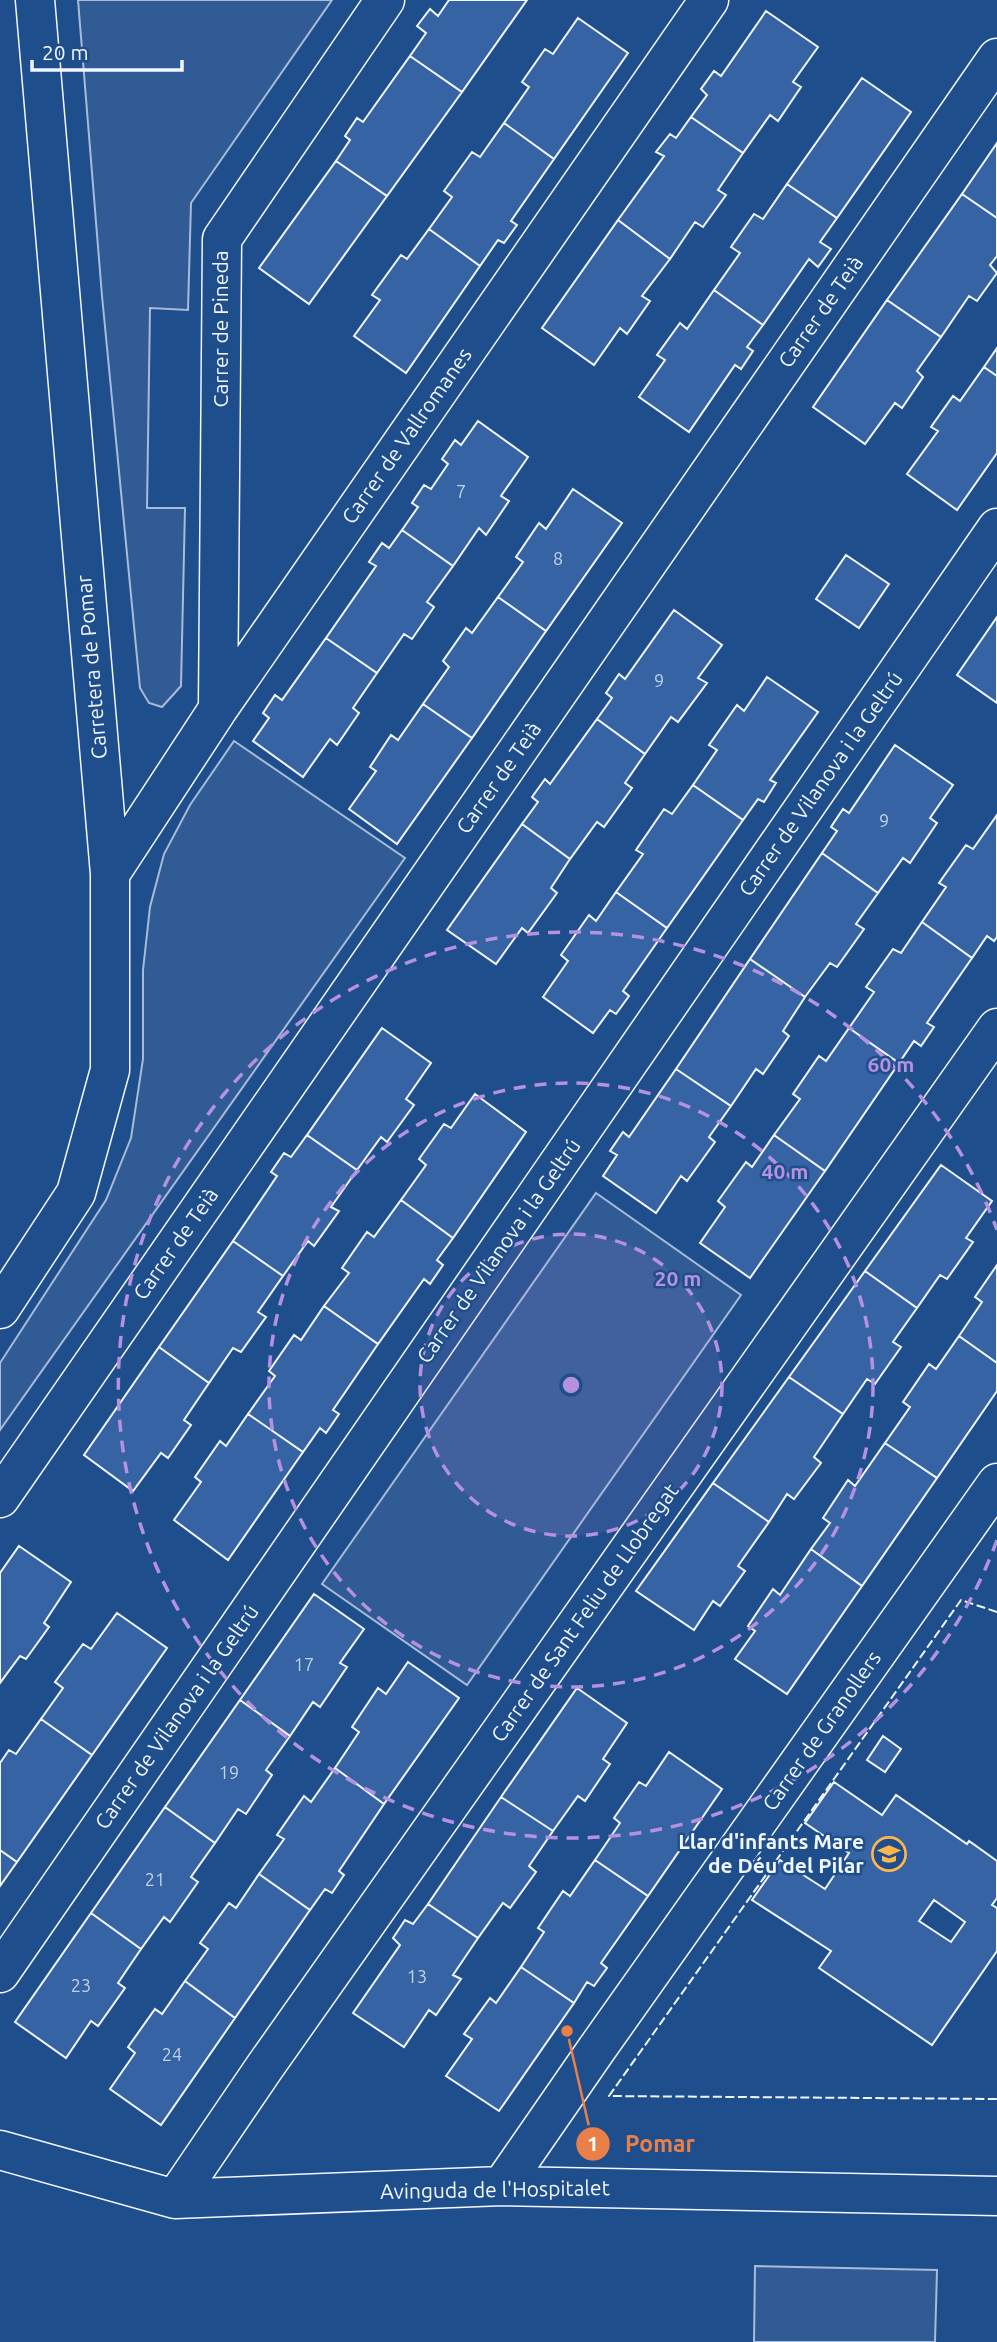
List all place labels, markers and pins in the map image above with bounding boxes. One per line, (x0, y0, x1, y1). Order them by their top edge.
centre of rings (559, 1373, 583, 1397)
place label: Llar d'infants Mare de Déu del Pilar (678, 1829, 864, 1877)
school or university icon: Llar d'infants Mare de Déu del Pilar (870, 1835, 908, 1873)
callout: Pomar (576, 2122, 709, 2166)

